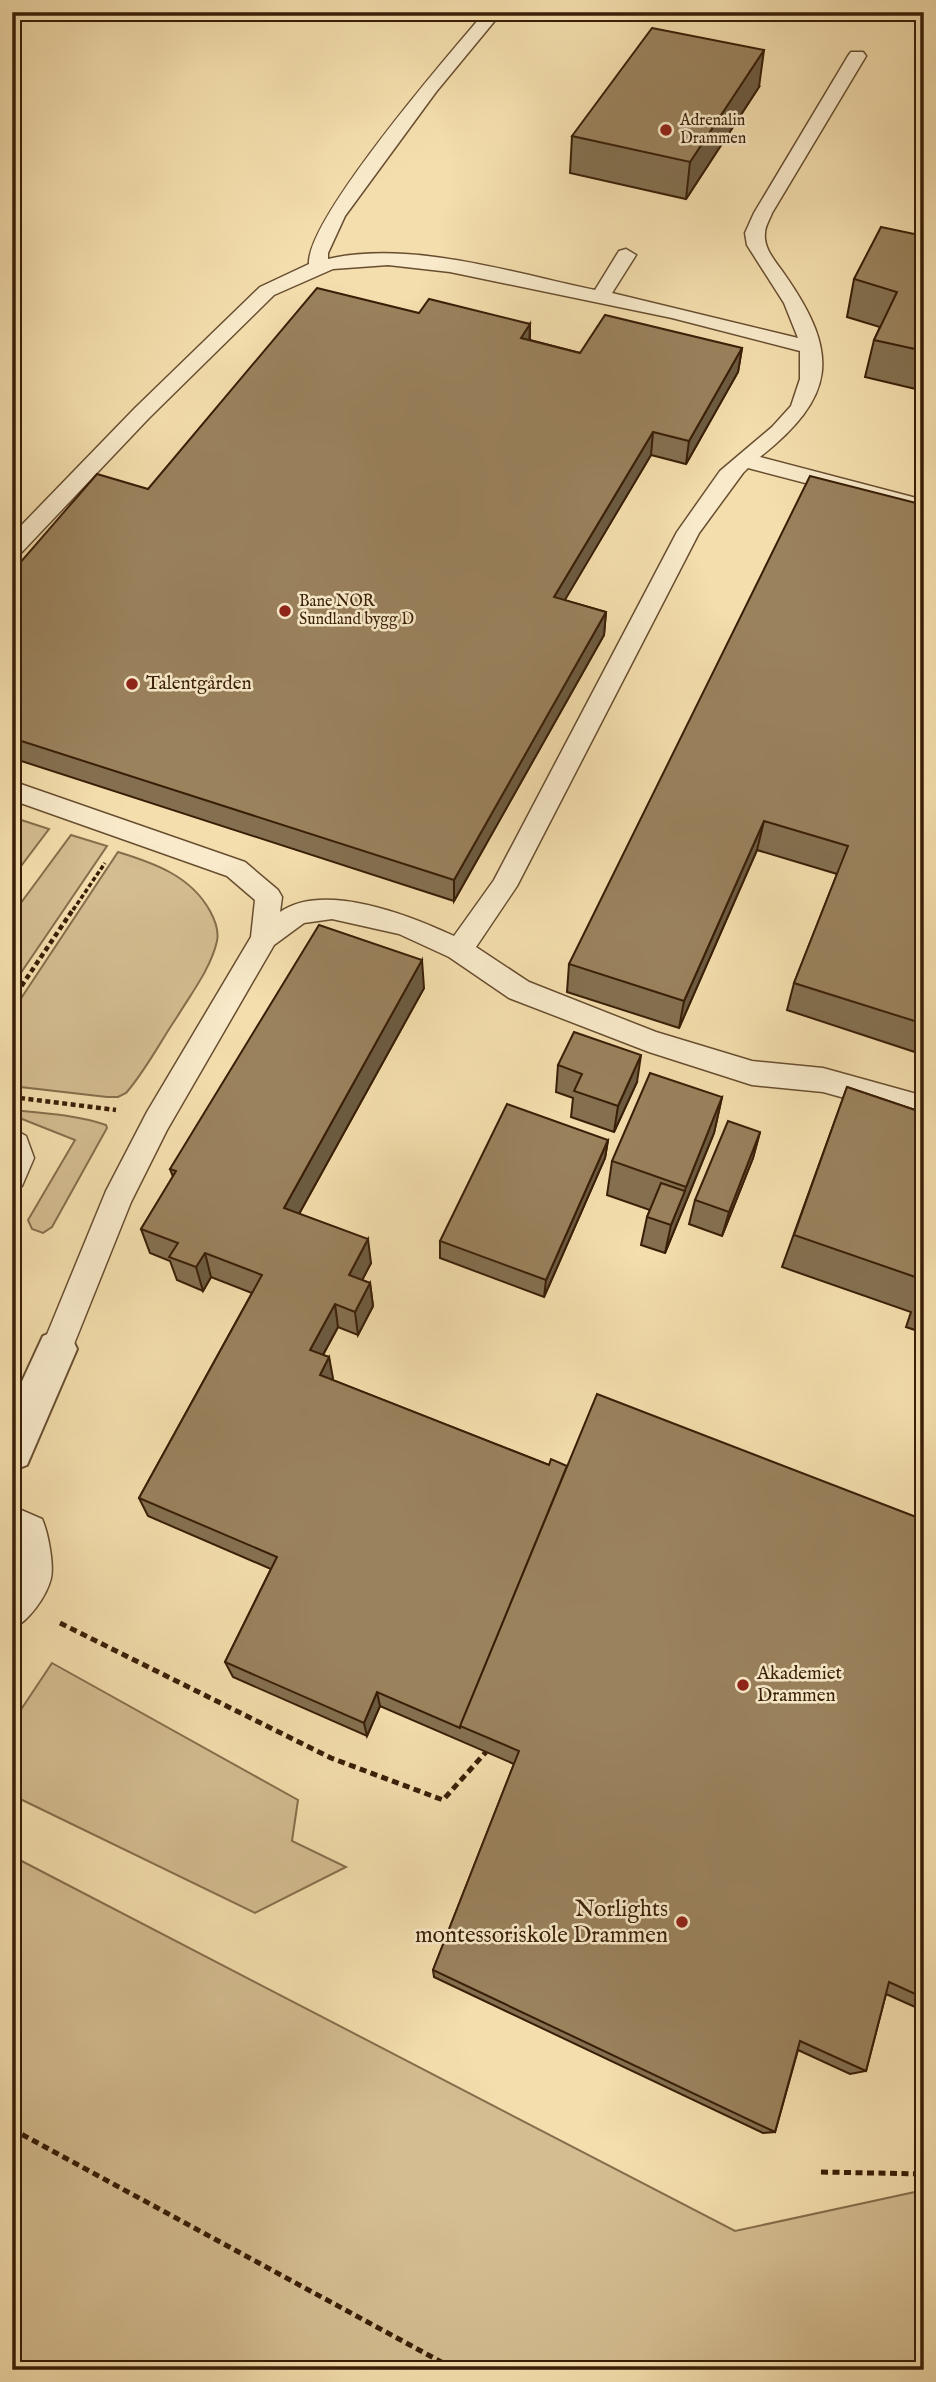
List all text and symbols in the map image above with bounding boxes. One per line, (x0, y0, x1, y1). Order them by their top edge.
place label: Adrenalin Drammen (679, 111, 747, 149)
marker: Adrenalin Drammen (658, 122, 674, 138)
place label: Bane NOR Sundland bygg D (299, 592, 414, 630)
marker: Bane NOR Sundland bygg D (277, 603, 293, 619)
place label: Talentgården (146, 672, 252, 696)
marker: Talentgården (124, 676, 140, 692)
place label: Akademiet Drammen (756, 1662, 842, 1708)
marker: Akademiet Drammen (735, 1677, 751, 1693)
place label: Norlights montessoriskole Drammen (415, 1895, 668, 1950)
marker: Norlights montessoriskole Drammen (674, 1914, 690, 1930)

